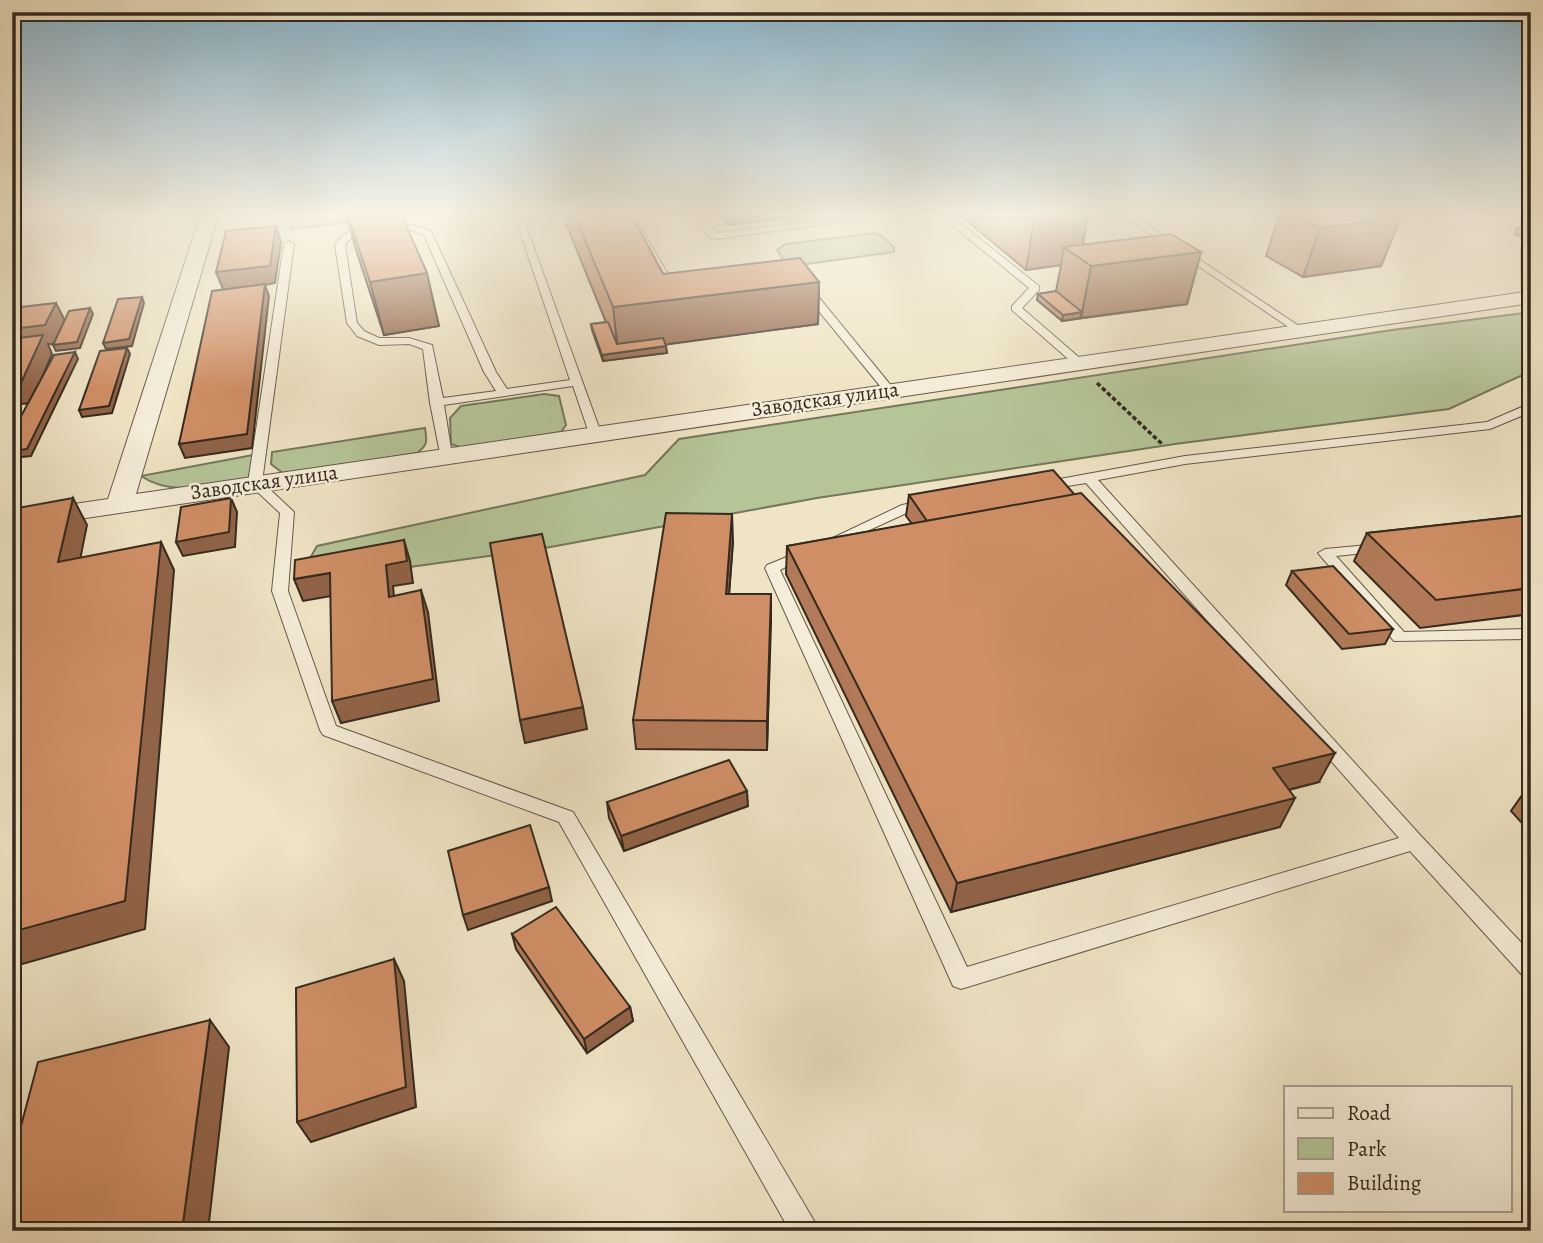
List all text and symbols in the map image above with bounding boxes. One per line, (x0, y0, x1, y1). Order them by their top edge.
street label: Заводская улица (749, 375, 901, 423)
street label: Заводская улица (188, 458, 340, 506)
legend (1284, 1086, 1512, 1212)
text: Road (1347, 1099, 1391, 1127)
text: Park (1347, 1135, 1387, 1163)
text: Building (1347, 1169, 1422, 1197)

